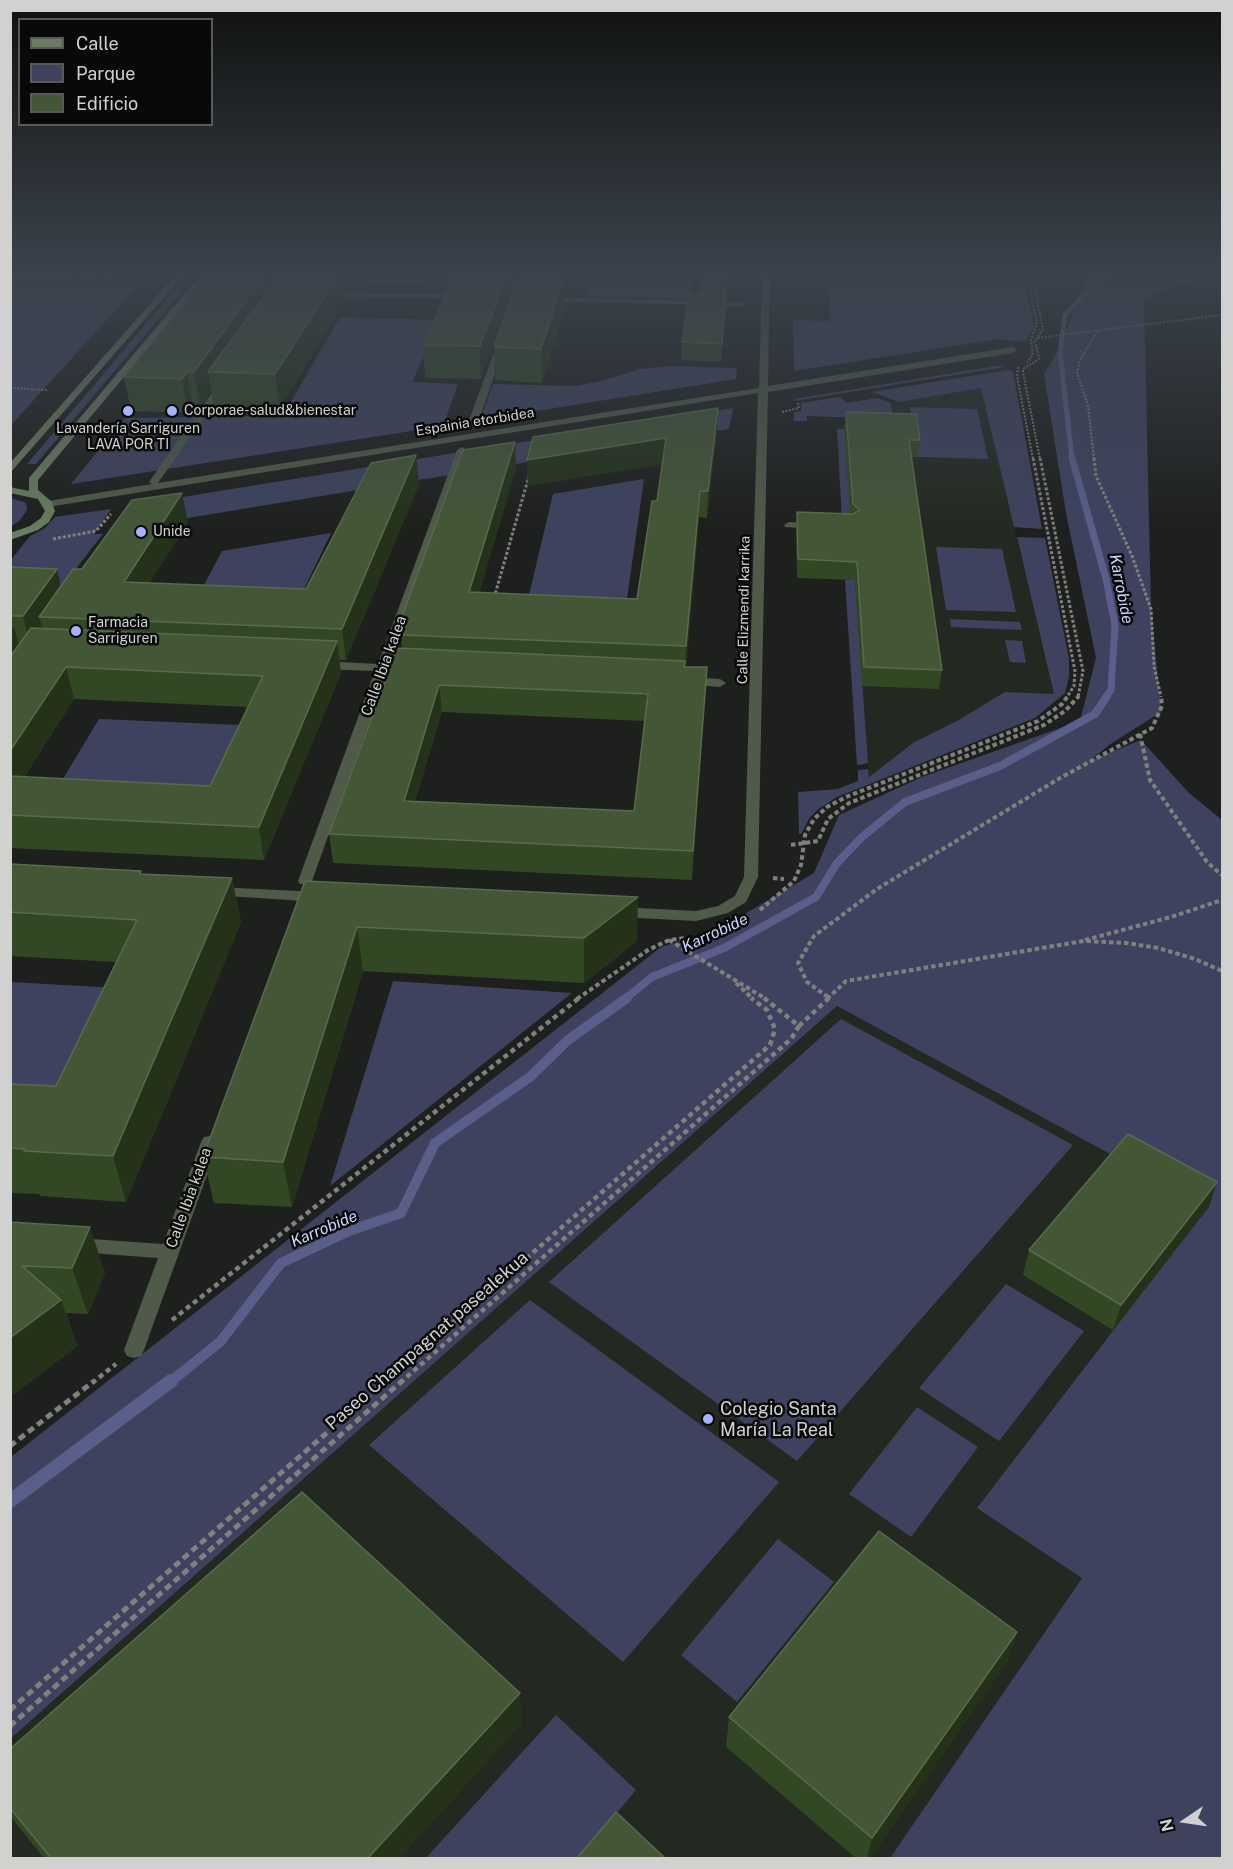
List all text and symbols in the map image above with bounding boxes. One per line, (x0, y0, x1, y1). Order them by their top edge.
legend (18, 18, 213, 126)
text: Calle (76, 33, 119, 54)
text: Parque (76, 63, 136, 84)
text: Edificio (76, 93, 138, 114)
place label: Corporae-salud&bienestar (184, 403, 356, 419)
marker: Lavandería Sarriguren LAVA POR TI (121, 404, 135, 418)
marker: Corporae-salud&bienestar (165, 404, 179, 418)
street label: Espainia etorbidea (414, 404, 536, 440)
place label: Lavandería Sarriguren LAVA POR TI (56, 421, 200, 454)
place label: Unide (153, 524, 191, 540)
marker: Unide (134, 525, 148, 539)
street label: Calle Elizmendi karrika (734, 536, 754, 684)
water label: Karrobide (1105, 552, 1137, 626)
street label: Calle Ibia kalea (358, 613, 410, 719)
place label: Farmacia Sarriguren (88, 615, 158, 648)
marker: Farmacia Sarriguren (69, 624, 83, 638)
water label: Karrobide (679, 909, 751, 957)
street label: Calle Ibia kalea (163, 1145, 215, 1251)
water label: Karrobide (288, 1206, 360, 1252)
street label: Paseo Champagnat pasealekua (321, 1247, 533, 1435)
place label: Colegio Santa María La Real (720, 1398, 837, 1440)
marker: Colegio Santa María La Real (701, 1412, 715, 1426)
north arrow (1155, 1791, 1215, 1851)
text: N (1156, 1817, 1178, 1833)

